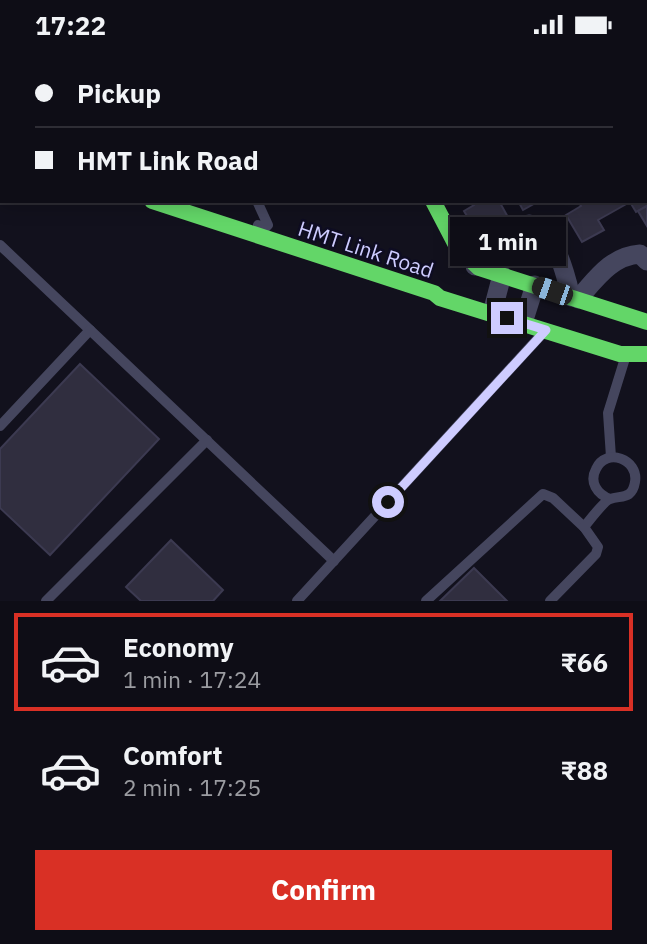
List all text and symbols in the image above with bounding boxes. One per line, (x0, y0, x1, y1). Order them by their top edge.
text: 17:22 (35, 8, 106, 42)
text: Pickup (77, 76, 161, 110)
text: HMT Link Road (77, 143, 259, 177)
street label: HMT Link Road (295, 214, 437, 284)
callout: 1 min (449, 217, 565, 265)
text: 1 min (478, 226, 538, 256)
car (529, 274, 576, 308)
route end (491, 302, 523, 334)
route start (372, 486, 404, 518)
text: Economy (123, 630, 234, 664)
icon: car (39, 631, 102, 694)
text: ₹66 (560, 645, 608, 679)
text: 1 min · 17:24 (123, 664, 261, 694)
text: Comfort (123, 738, 222, 772)
icon: car (39, 739, 102, 802)
text: ₹88 (560, 753, 608, 787)
text: 2 min · 17:25 (123, 772, 261, 802)
button: Confirm (35, 850, 612, 930)

